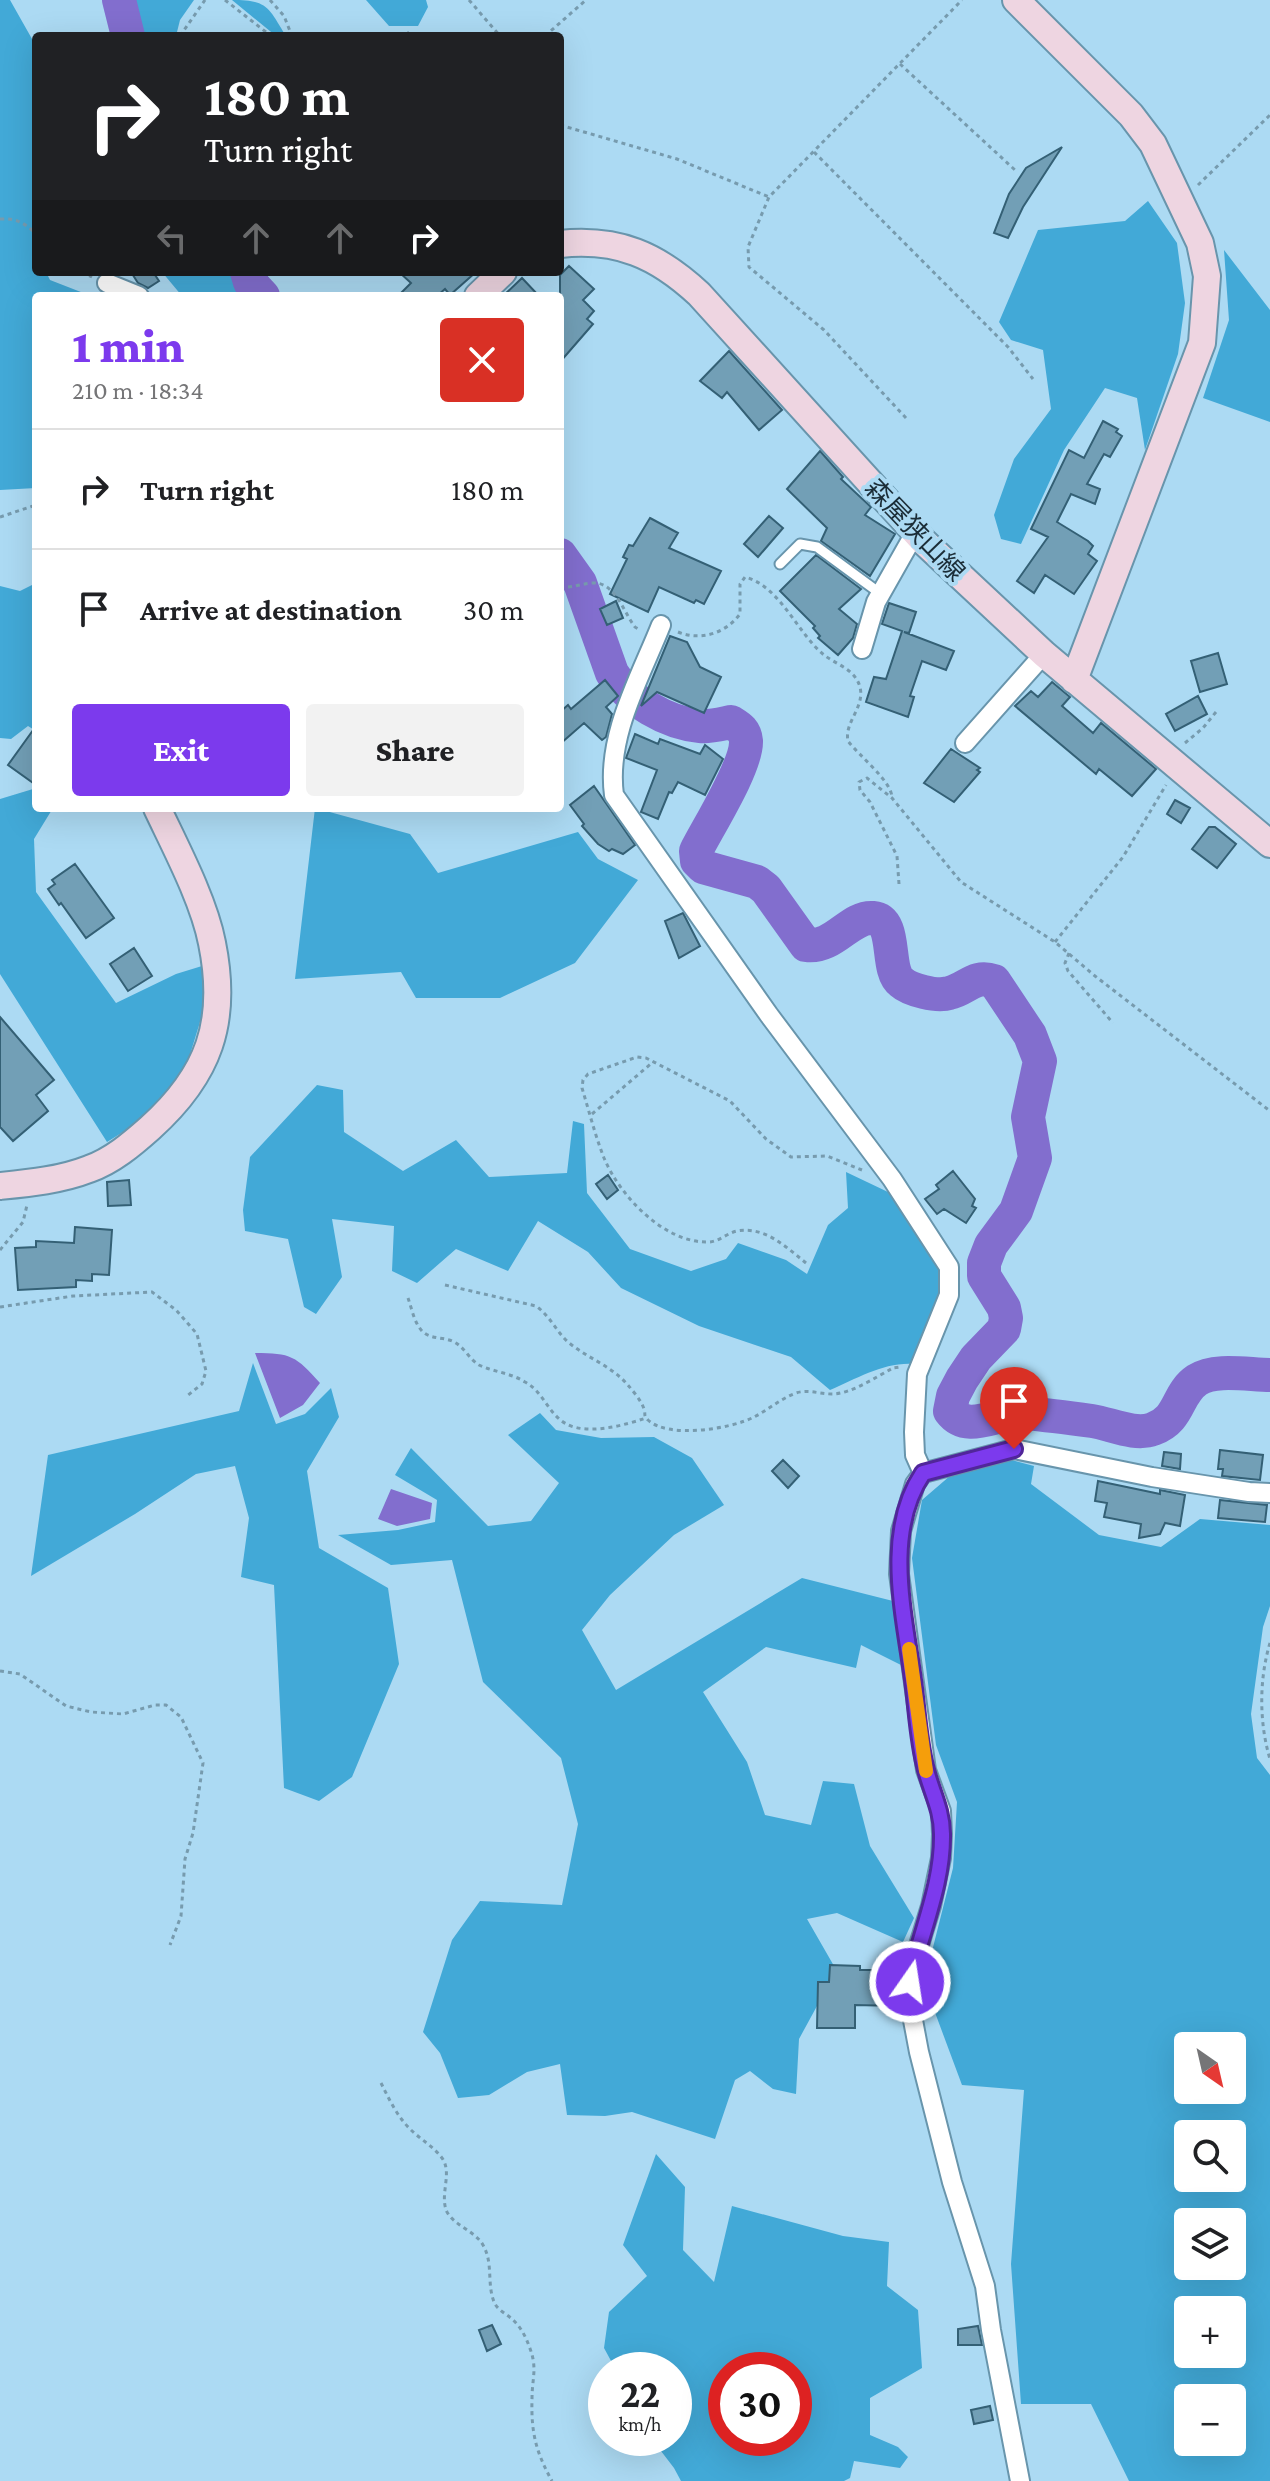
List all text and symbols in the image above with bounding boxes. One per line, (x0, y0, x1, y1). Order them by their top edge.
icon: right (72, 64, 176, 168)
text: 180 m (204, 65, 350, 127)
text: Turn right (204, 130, 352, 170)
icon: left (150, 216, 194, 260)
icon: ahead (234, 216, 278, 260)
icon: ahead (318, 216, 362, 260)
icon: right (402, 216, 446, 260)
button: close (440, 318, 524, 402)
text: 1 min (72, 319, 184, 372)
text: 210 m · 18:34 (72, 376, 204, 405)
icon: right (72, 467, 116, 511)
text: Turn right (140, 473, 274, 506)
text: 180 m (451, 473, 524, 506)
street label: 森屋狭山線 (859, 473, 971, 587)
icon: arrive (72, 587, 116, 631)
text: Arrive at destination (140, 593, 402, 626)
text: 30 m (463, 593, 524, 626)
button: Exit (72, 704, 290, 796)
button: Share (306, 704, 524, 796)
pin (980, 1367, 1048, 1449)
icon: arrive (992, 1379, 1036, 1423)
position arrow (868, 1940, 952, 2024)
north arrow (1174, 2032, 1246, 2104)
map controls (1174, 2032, 1246, 2456)
button: search (1174, 2120, 1246, 2192)
button: layers (1174, 2208, 1246, 2280)
button: + (1174, 2296, 1246, 2368)
speed limit sign: 30 (708, 2352, 812, 2456)
text: 22 (620, 2371, 660, 2416)
button: − (1174, 2384, 1246, 2456)
text: km/h (618, 2413, 662, 2435)

